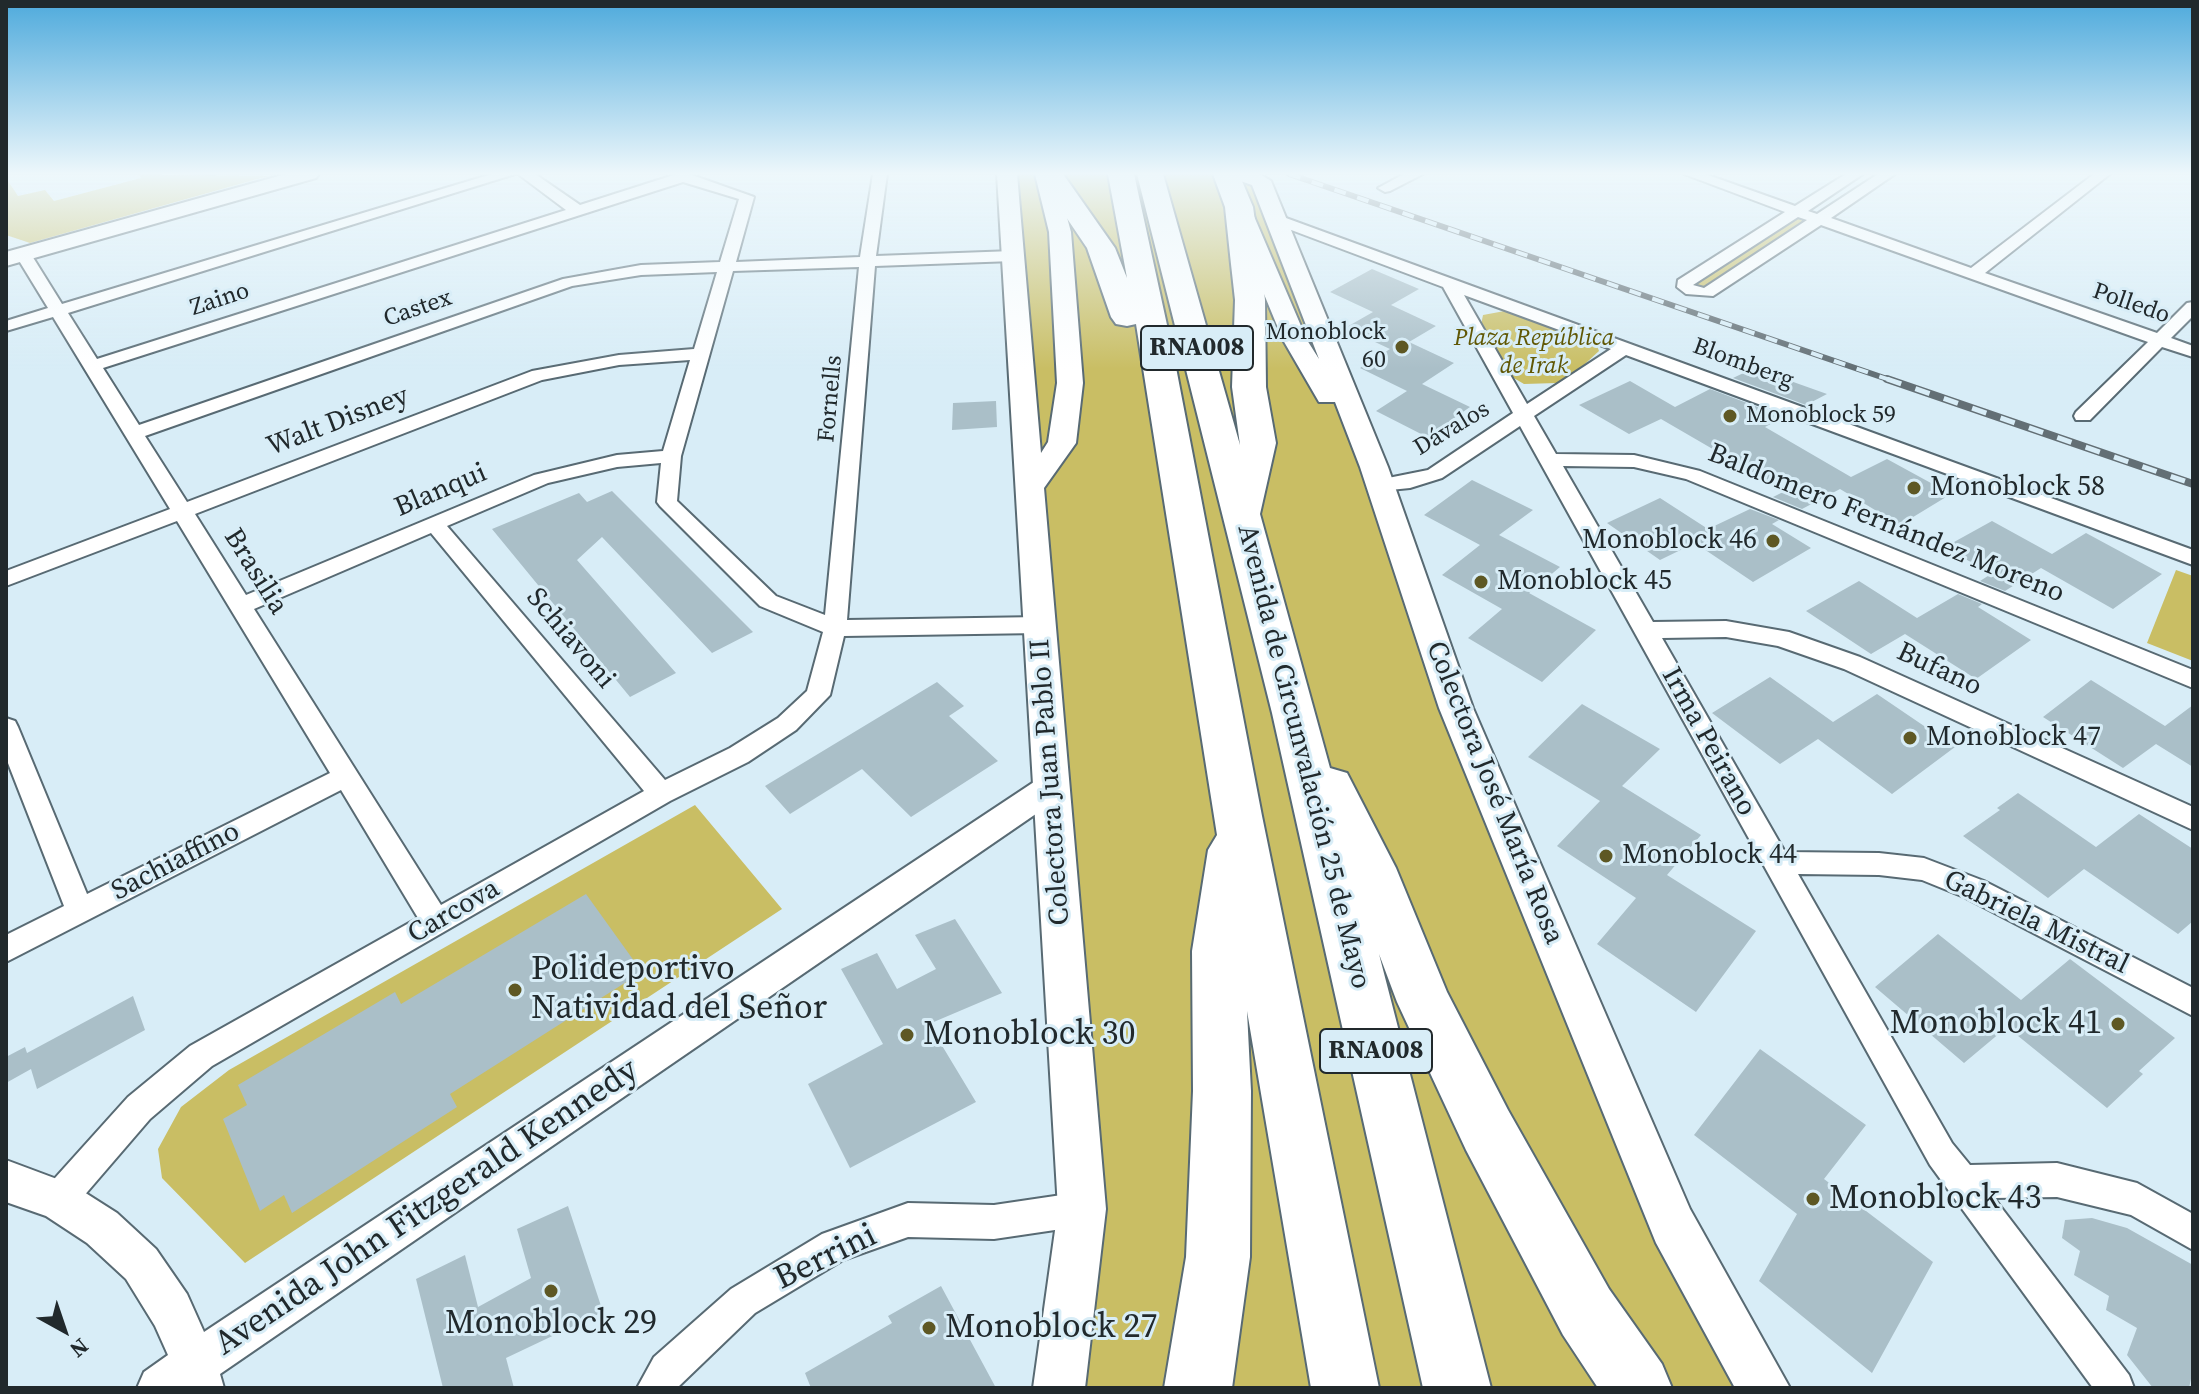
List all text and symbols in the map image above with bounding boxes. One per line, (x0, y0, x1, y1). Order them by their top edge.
street label: Zaino (187, 277, 253, 323)
street label: Polledo (2089, 277, 2173, 331)
street label: Castex (380, 284, 456, 334)
place label: Monoblock 60 (1266, 319, 1386, 375)
park label: Plaza República de Irak (1454, 325, 1614, 381)
road number: RNA008 (1141, 326, 1253, 370)
street label: Blomberg (1689, 332, 1797, 396)
marker: Monoblock 60 (1393, 338, 1411, 356)
street label: Fornells (813, 354, 849, 444)
street label: Walt Disney (262, 380, 414, 464)
street label: Dávalos (1409, 395, 1495, 463)
place label: Monoblock 59 (1746, 402, 1896, 430)
marker: Monoblock 59 (1721, 407, 1739, 425)
street label: Baldomero Fernández Moreno (1703, 437, 2069, 611)
street label: Blanqui (390, 457, 492, 525)
place label: Monoblock 58 (1930, 471, 2105, 505)
marker: Monoblock 58 (1905, 479, 1923, 497)
street label: Avenida de Circunvalación 25 de Mayo (1229, 522, 1377, 992)
street label: Brasilia (216, 523, 294, 621)
place label: Monoblock 46 (1582, 524, 1757, 558)
marker: Monoblock 46 (1764, 532, 1782, 550)
place label: Monoblock 45 (1497, 565, 1672, 599)
marker: Monoblock 45 (1472, 573, 1490, 591)
street label: Schiavoni (518, 582, 622, 696)
street label: Bufano (1891, 636, 1987, 704)
street label: Colectora José María Rosa (1418, 637, 1570, 949)
street label: Colectora Juan Pablo II (1024, 638, 1078, 926)
street label: Irma Peirano (1653, 662, 1763, 822)
place label: Monoblock 47 (1926, 721, 2101, 755)
marker: Monoblock 47 (1901, 729, 1919, 747)
street label: Sachiaffino (106, 815, 246, 909)
place label: Monoblock 44 (1622, 839, 1797, 873)
marker: Monoblock 44 (1597, 847, 1615, 865)
street label: Gabriela Mistral (1938, 864, 2134, 982)
street label: Carcova (402, 872, 506, 952)
place label: Polideportivo Natividad del Señor (531, 950, 827, 1030)
marker: Polideportivo Natividad del Señor (506, 981, 524, 999)
place label: Monoblock 41 (1890, 1004, 2102, 1044)
place label: Monoblock 30 (923, 1015, 1135, 1055)
marker: Monoblock 41 (2109, 1015, 2127, 1033)
marker: Monoblock 30 (898, 1026, 916, 1044)
road number: RNA008 (1320, 1029, 1432, 1073)
street label: Avenida John Fitzgerald Kennedy (207, 1051, 647, 1365)
place label: Monoblock 43 (1829, 1179, 2041, 1219)
marker: Monoblock 43 (1804, 1190, 1822, 1208)
street label: Berrini (768, 1216, 884, 1300)
marker: Monoblock 29 (542, 1282, 560, 1300)
north arrow (24, 1290, 104, 1370)
place label: Monoblock 29 (445, 1304, 657, 1344)
place label: Monoblock 27 (945, 1308, 1157, 1348)
marker: Monoblock 27 (920, 1319, 938, 1337)
text: N (64, 1332, 95, 1365)

